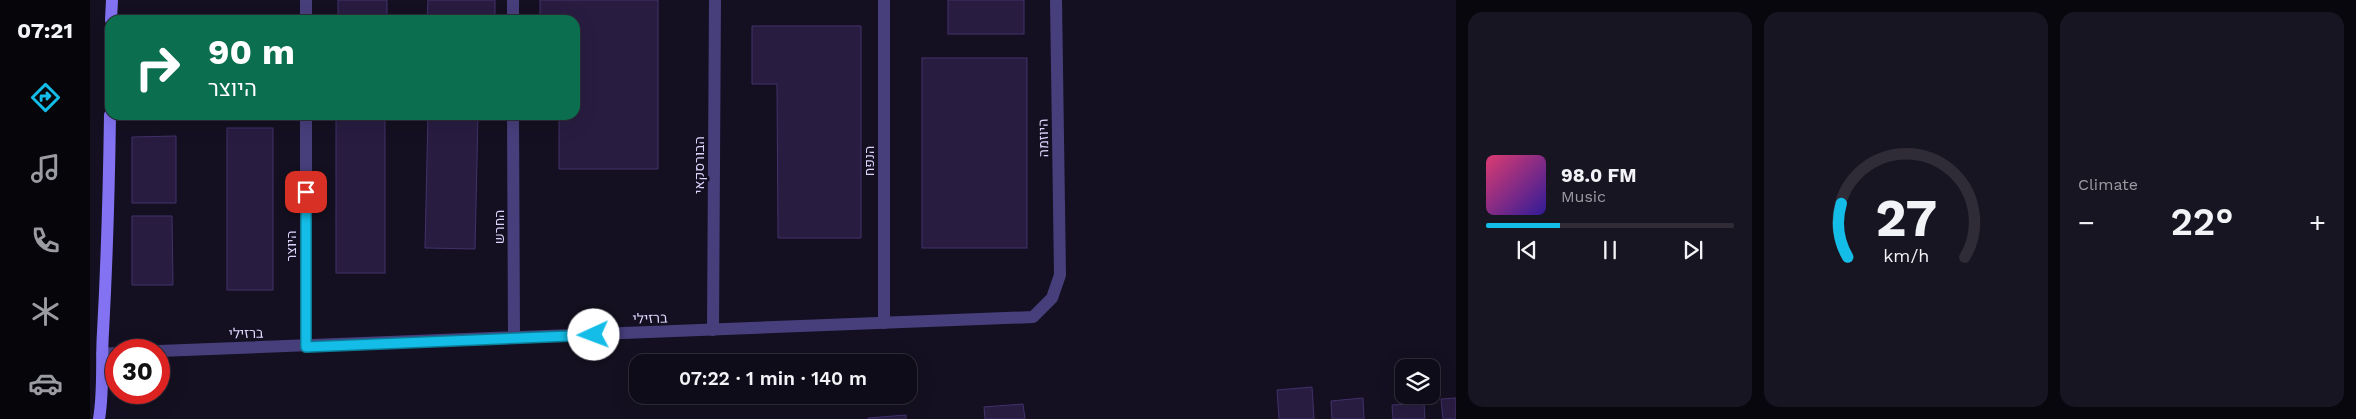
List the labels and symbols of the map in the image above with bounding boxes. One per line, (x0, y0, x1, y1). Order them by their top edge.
street label: היוזמה (1035, 119, 1051, 157)
street label: הבורסקאי (691, 136, 707, 194)
street label: הנפח (861, 146, 877, 176)
pin (285, 171, 327, 213)
street label: החרש (491, 210, 507, 244)
street label: היוצר (283, 230, 299, 262)
position arrow (567, 308, 619, 360)
street label: ברזילי (632, 309, 668, 327)
street label: ברזילי (228, 325, 264, 341)
speed limit sign: 30 (105, 339, 170, 404)

